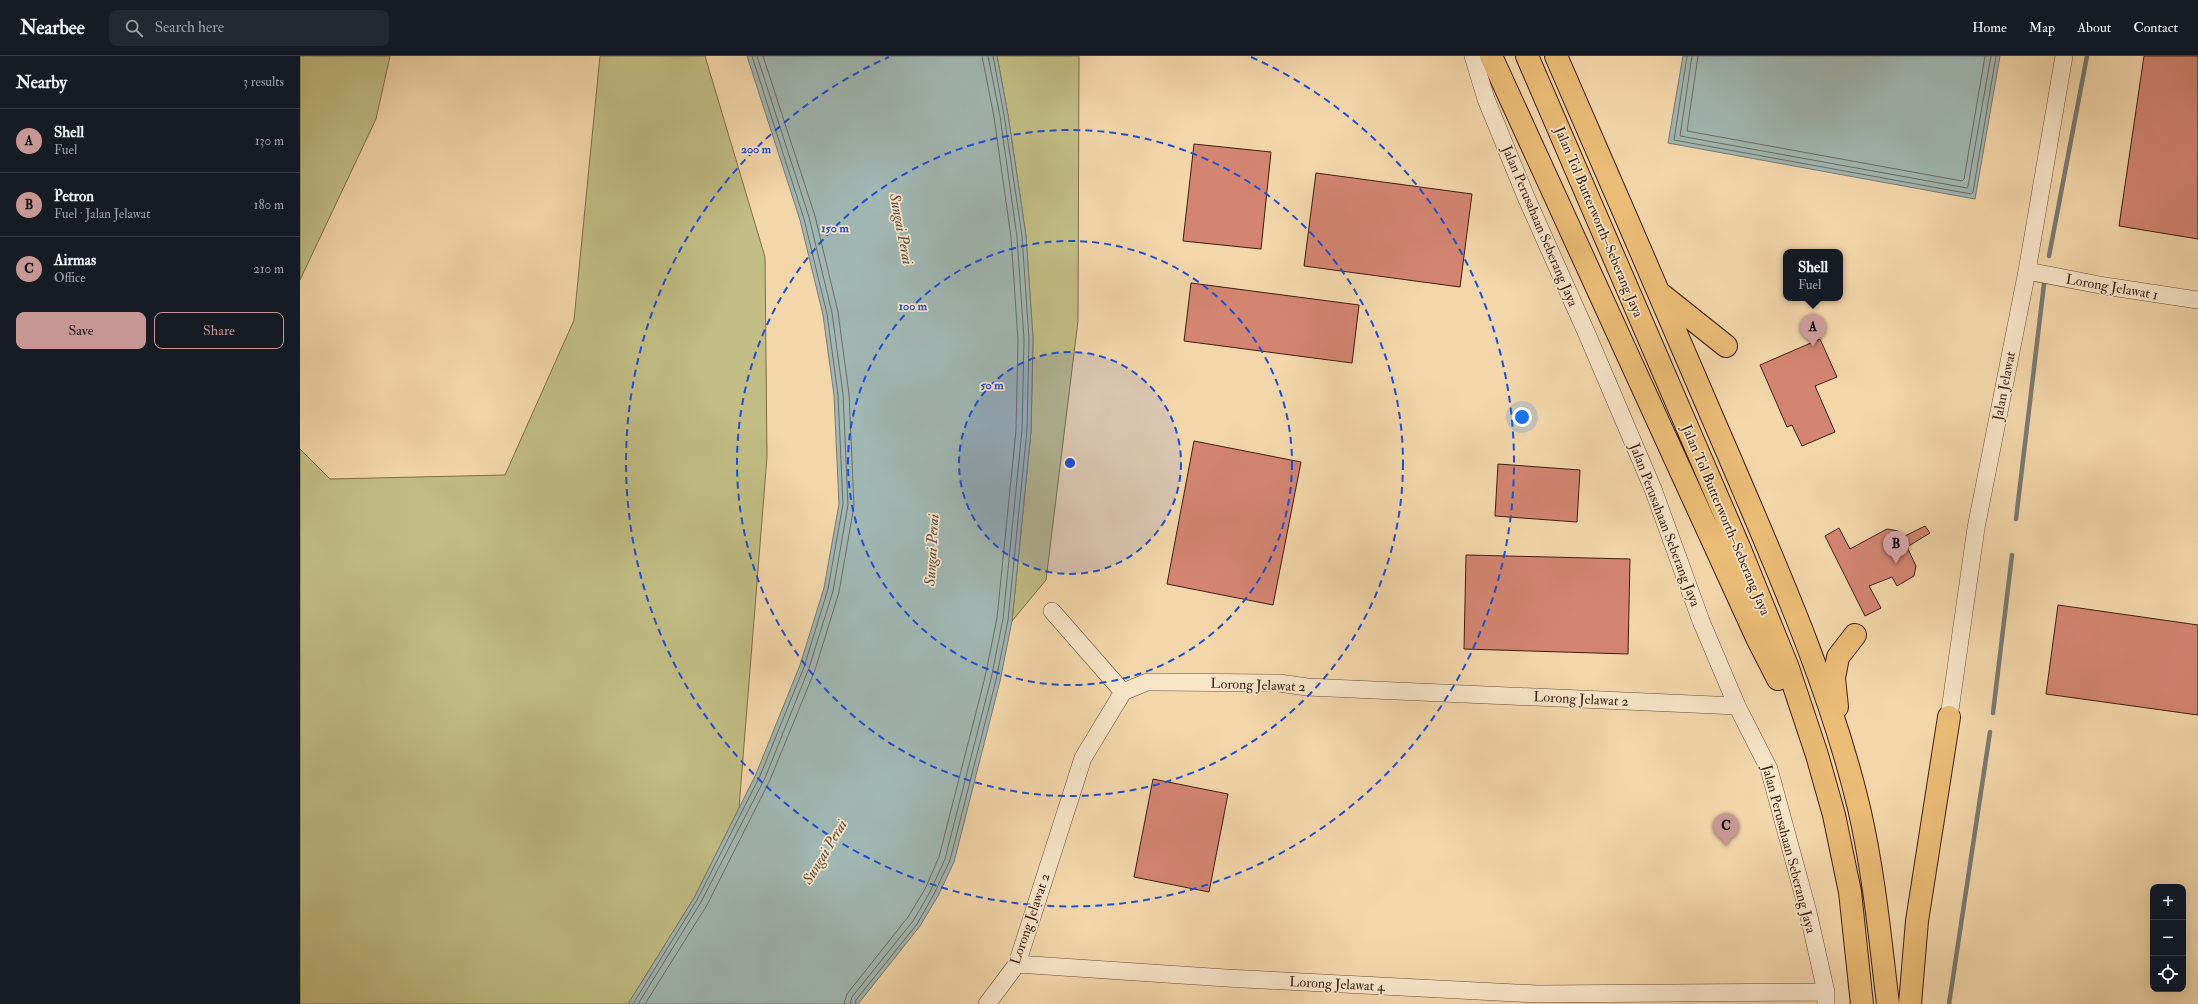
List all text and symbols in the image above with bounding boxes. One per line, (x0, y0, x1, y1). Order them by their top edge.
search box (109, 10, 389, 46)
text: Nearbee (20, 16, 85, 40)
icon: search (123, 17, 145, 39)
text: Search here (155, 18, 224, 37)
text: Home (1972, 19, 2007, 36)
text: Map (2029, 19, 2055, 36)
text: About (2077, 19, 2111, 36)
text: Contact (2133, 19, 2178, 36)
text: Nearby (16, 72, 67, 93)
text: 3 results (243, 74, 284, 90)
text: Shell (54, 123, 84, 142)
street label: Jalan Tol Butterworth–Seberang Jaya (1550, 123, 1647, 321)
text: A (25, 133, 33, 149)
text: 130 m (255, 133, 284, 149)
text: Fuel (54, 142, 77, 158)
text: 200 m (741, 142, 772, 157)
street label: Jalan Perusahaan Seberang Jaya (1497, 142, 1582, 310)
text: Petron (54, 187, 94, 206)
water label: Sungai Perai (885, 191, 917, 266)
text: B (25, 197, 33, 213)
text: 180 m (254, 197, 284, 213)
text: Fuel · Jalan Jelawat (54, 206, 150, 222)
text: 150 m (821, 221, 849, 236)
popup (1783, 249, 1843, 301)
text: Airmas (54, 251, 96, 270)
text: Shell (1798, 258, 1828, 277)
text: C (24, 261, 34, 277)
text: 210 m (253, 261, 284, 277)
text: Office (54, 270, 86, 286)
street label: Lorong Jelawat 1 (2065, 271, 2159, 303)
text: Fuel (1798, 277, 1821, 293)
text: 100 m (899, 299, 928, 314)
button: Save (16, 312, 146, 349)
button: Share (154, 312, 284, 349)
pin: A (1800, 314, 1826, 347)
street label: Jalan Jelawat (1989, 350, 2019, 423)
text: 50 m (980, 378, 1004, 393)
your location (1512, 407, 1532, 427)
street label: Jalan Tol Butterworth–Seberang Jaya (1677, 421, 1774, 619)
street label: Jalan Perusahaan Seberang Jaya (1625, 440, 1704, 610)
centre of rings (1063, 456, 1077, 470)
water label: Sungai Perai (921, 514, 943, 587)
pin: B (1883, 531, 1909, 564)
street label: Lorong Jelawat 2 (1210, 675, 1306, 695)
street label: Lorong Jelawat 2 (1533, 688, 1629, 710)
street label: Jalan Perusahaan Seberang Jaya (1757, 762, 1820, 936)
pin: C (1713, 813, 1739, 846)
water label: Sungai Perai (798, 816, 852, 889)
street label: Lorong Jelawat 2 (1006, 871, 1054, 967)
map controls (2150, 884, 2186, 992)
button: + (2150, 884, 2186, 920)
button: − (2150, 920, 2186, 956)
button: locate (2150, 956, 2186, 992)
street label: Lorong Jelawat 4 (1289, 973, 1387, 995)

